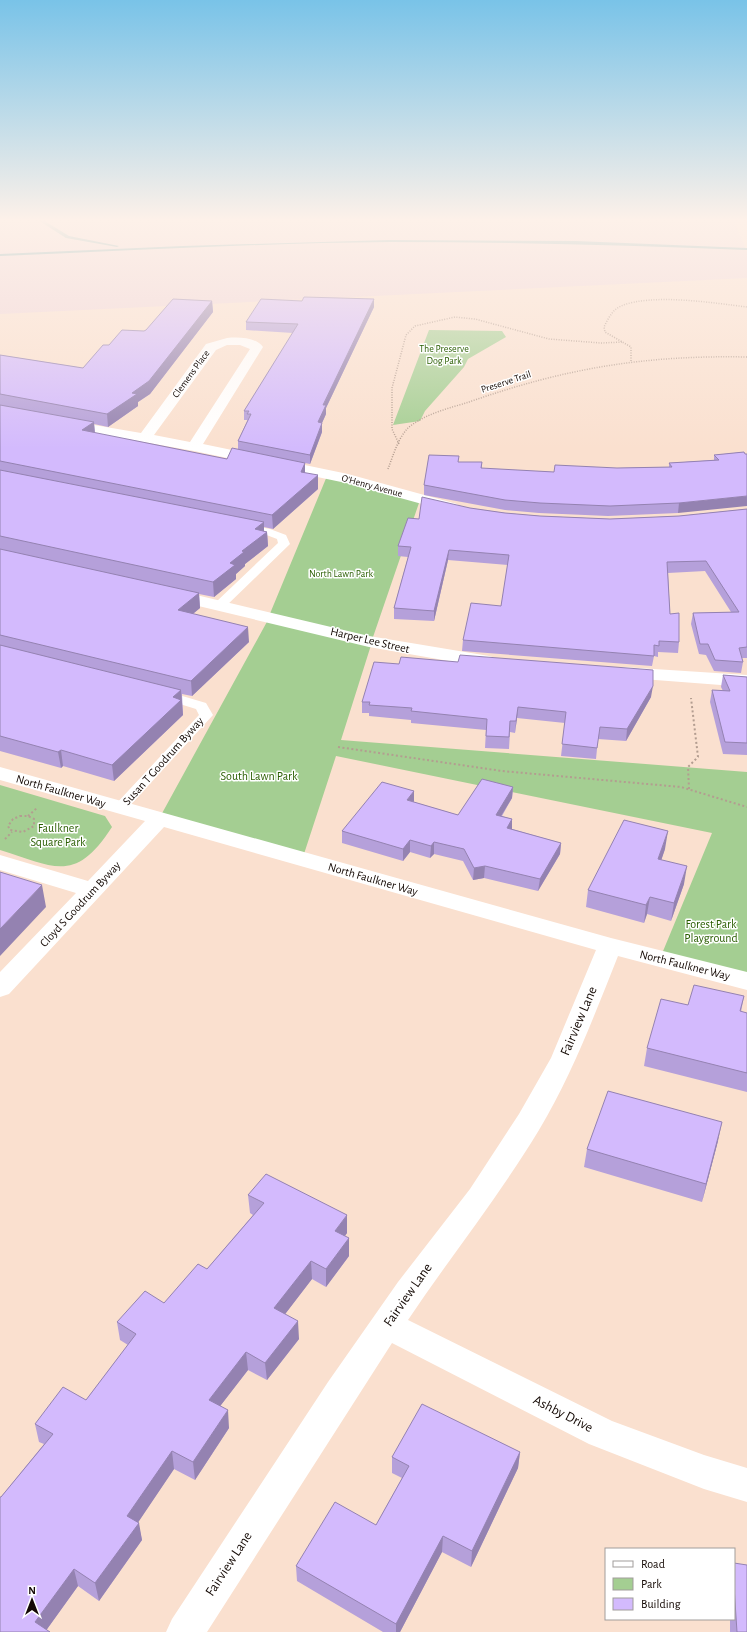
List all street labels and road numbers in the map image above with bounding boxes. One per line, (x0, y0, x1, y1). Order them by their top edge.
street label: Clemens Place (170, 348, 212, 400)
street label: Preserve Trail (480, 369, 532, 395)
street label: O'Henry Avenue (340, 473, 404, 499)
street label: Harper Lee Street (329, 625, 411, 655)
street label: Susan T Goodrum Byway (120, 715, 206, 808)
street label: North Faulkner Way (14, 772, 107, 811)
street label: Cloyd S Goodrum Byway (37, 859, 123, 950)
street label: North Faulkner Way (326, 860, 419, 899)
street label: North Faulkner Way (638, 948, 731, 983)
street label: Fairview Lane (558, 984, 600, 1058)
street label: Fairview Lane (381, 1261, 435, 1329)
street label: Ashby Drive (531, 1393, 595, 1435)
street label: Fairview Lane (203, 1529, 255, 1599)

